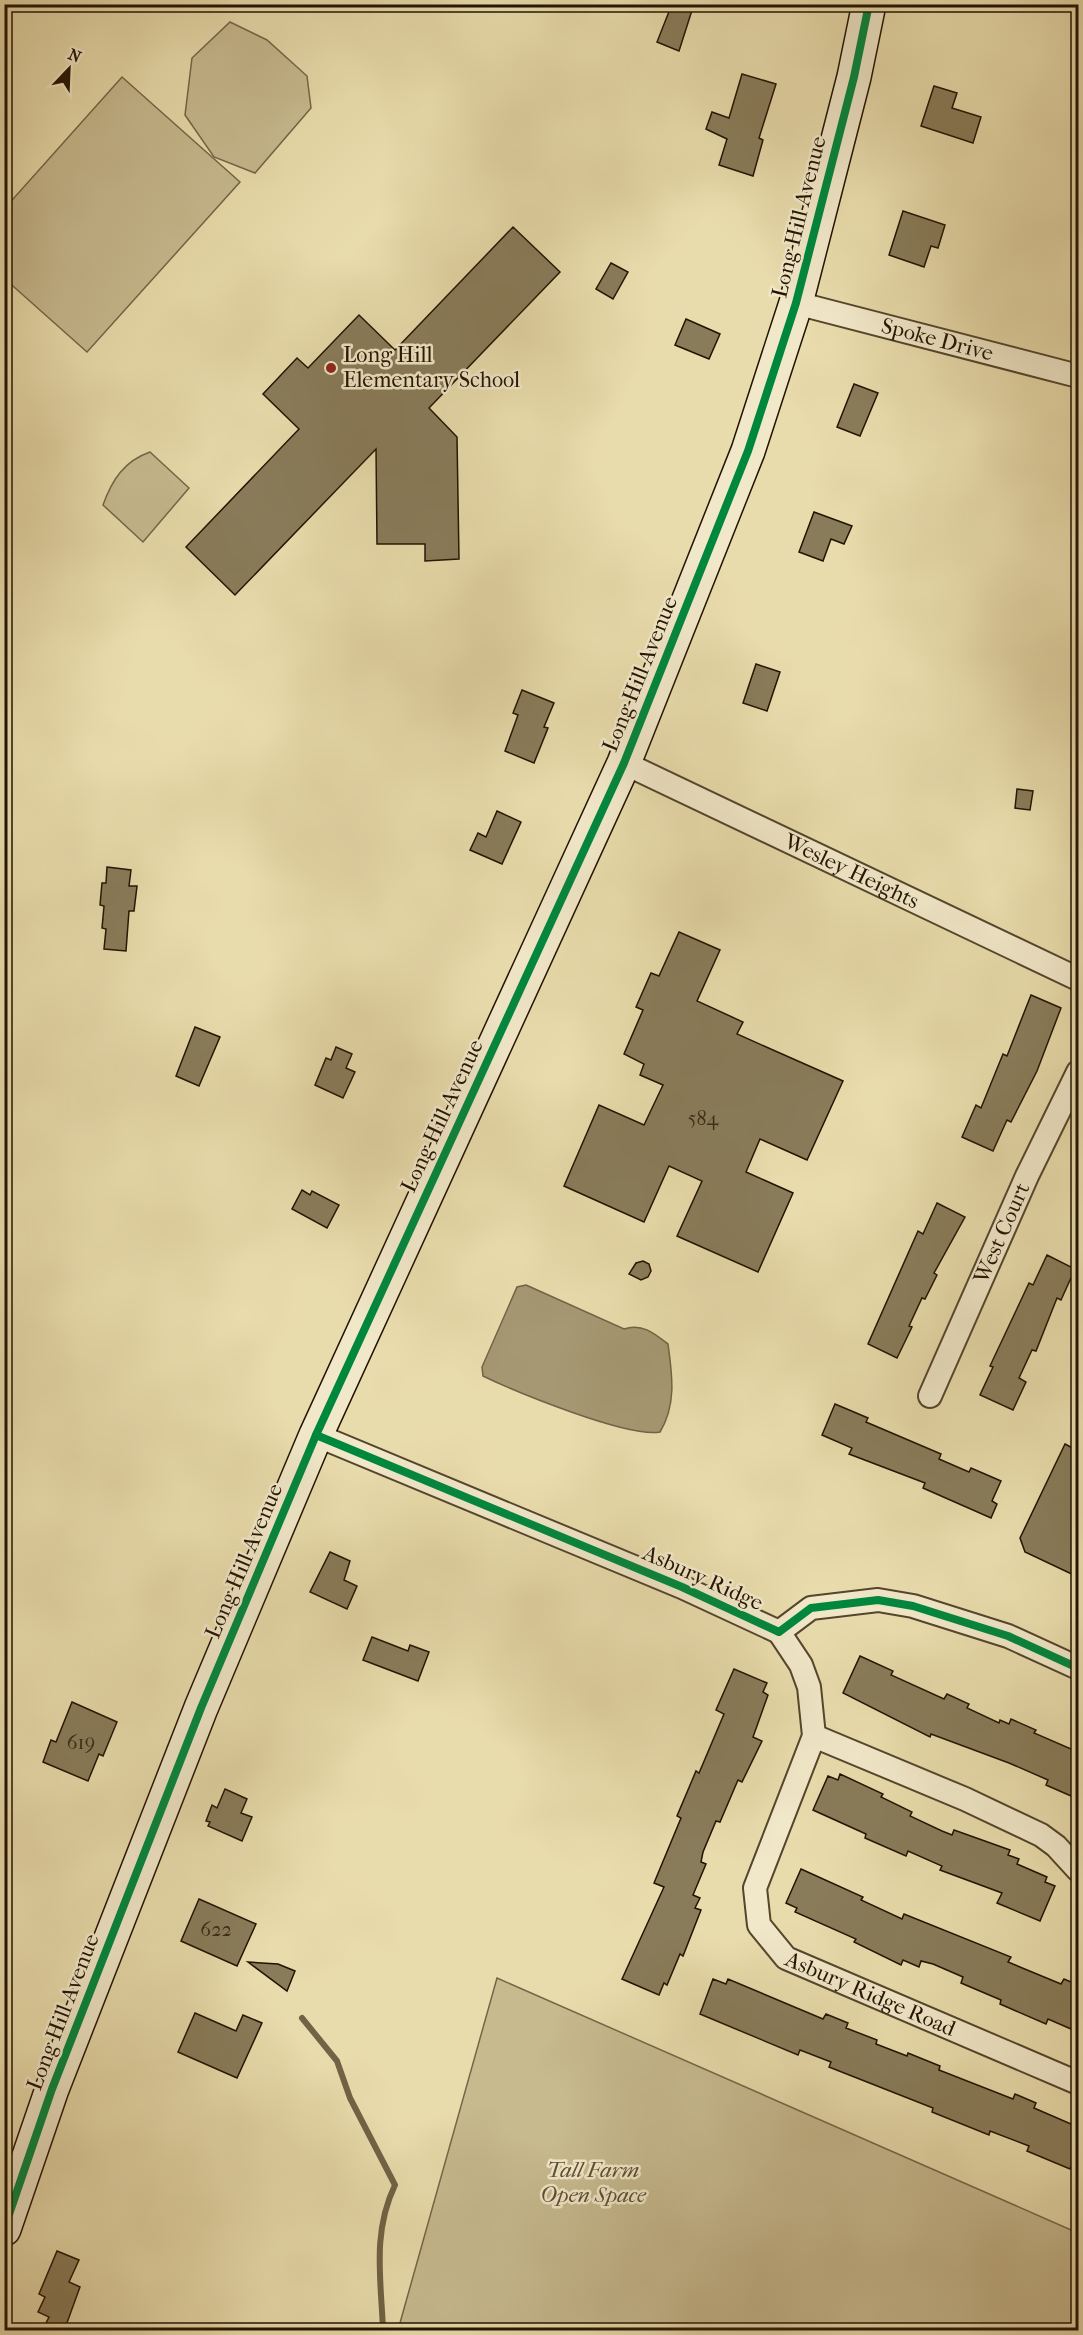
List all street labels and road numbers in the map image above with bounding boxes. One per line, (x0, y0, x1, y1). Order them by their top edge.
street label: Long Hill Avenue (766, 133, 832, 300)
street label: Spoke Drive (879, 313, 996, 367)
street label: Long Hill Avenue (597, 592, 683, 756)
street label: Wesley Heights (779, 828, 923, 914)
street label: Long Hill Avenue (395, 1035, 489, 1196)
street label: West Court (968, 1179, 1035, 1288)
street label: Long Hill Avenue (200, 1480, 288, 1642)
street label: Asbury Ridge (638, 1540, 767, 1616)
street label: Long Hill Avenue (21, 1930, 105, 2094)
street label: Asbury Ridge Road (780, 1946, 960, 2042)

